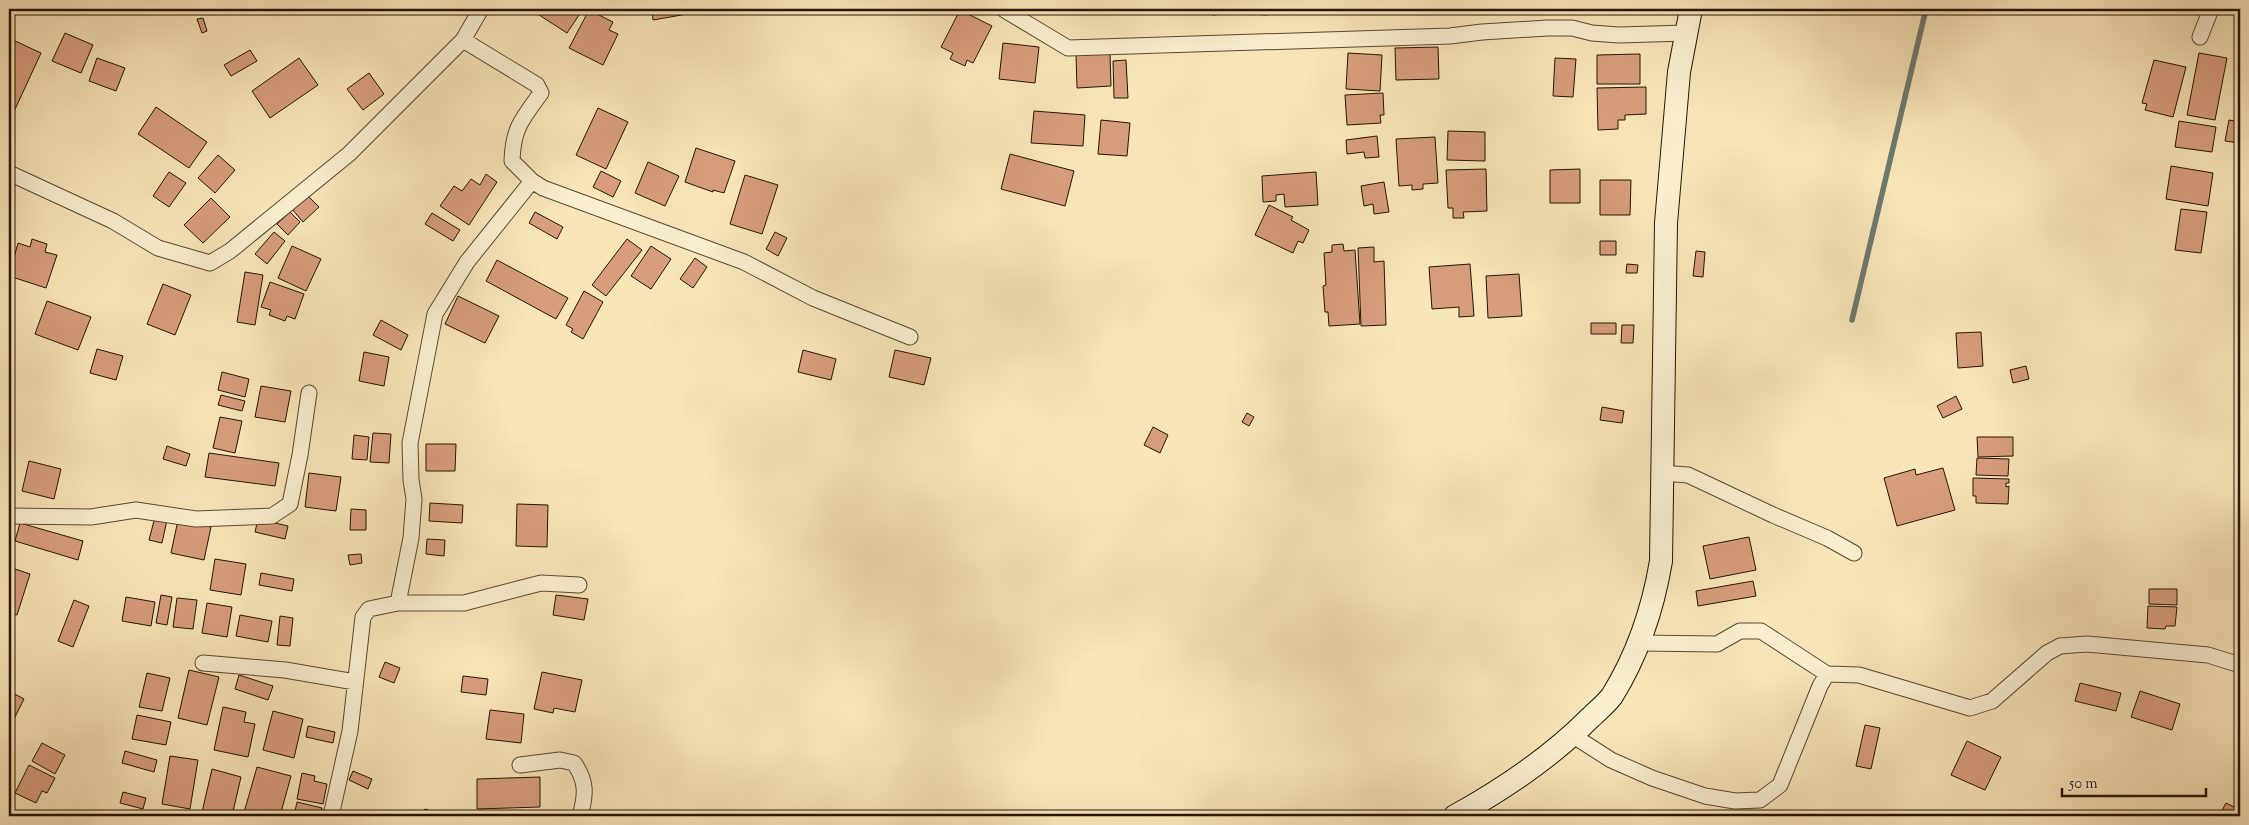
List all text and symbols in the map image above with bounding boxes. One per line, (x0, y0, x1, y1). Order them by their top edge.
scale bar (2062, 765, 2205, 797)
text: 50 m (2068, 774, 2098, 795)

